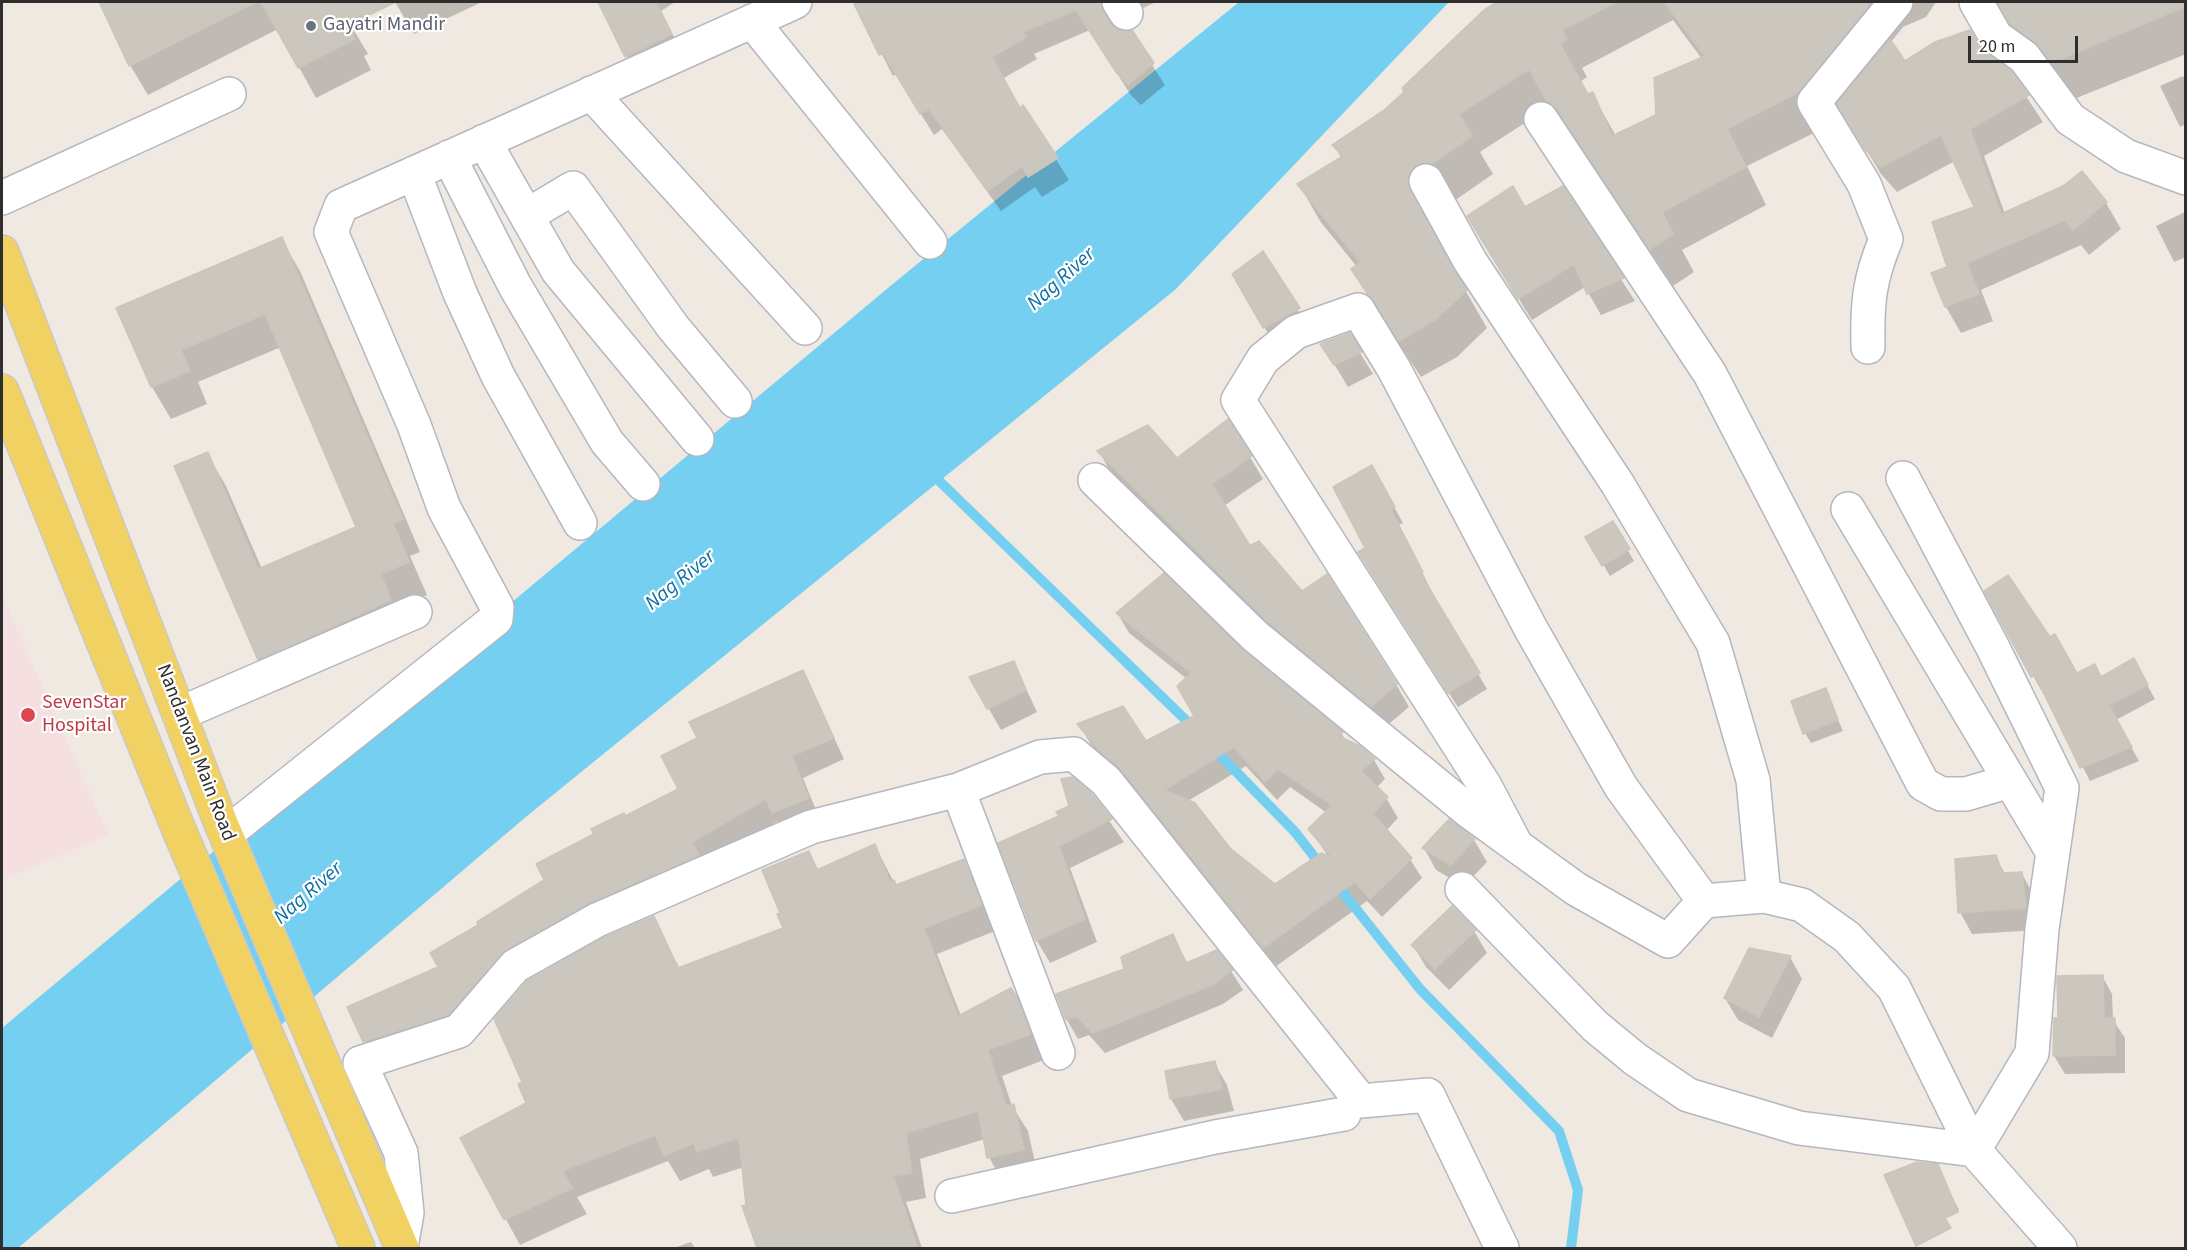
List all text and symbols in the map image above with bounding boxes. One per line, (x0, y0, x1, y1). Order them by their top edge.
place label: Gayatri Mandir (323, 14, 445, 38)
marker: Gayatri Mandir (304, 19, 318, 33)
scale bar (1971, 24, 2080, 62)
text: 20 m (1979, 34, 2015, 59)
water label: Nag River (1023, 243, 1101, 317)
water label: Nag River (641, 545, 721, 617)
street label: Nandanvan Main Road (150, 661, 240, 845)
place label: SevenStar Hospital (42, 692, 126, 739)
marker: SevenStar Hospital (19, 706, 37, 724)
water label: Nag River (269, 857, 349, 931)

